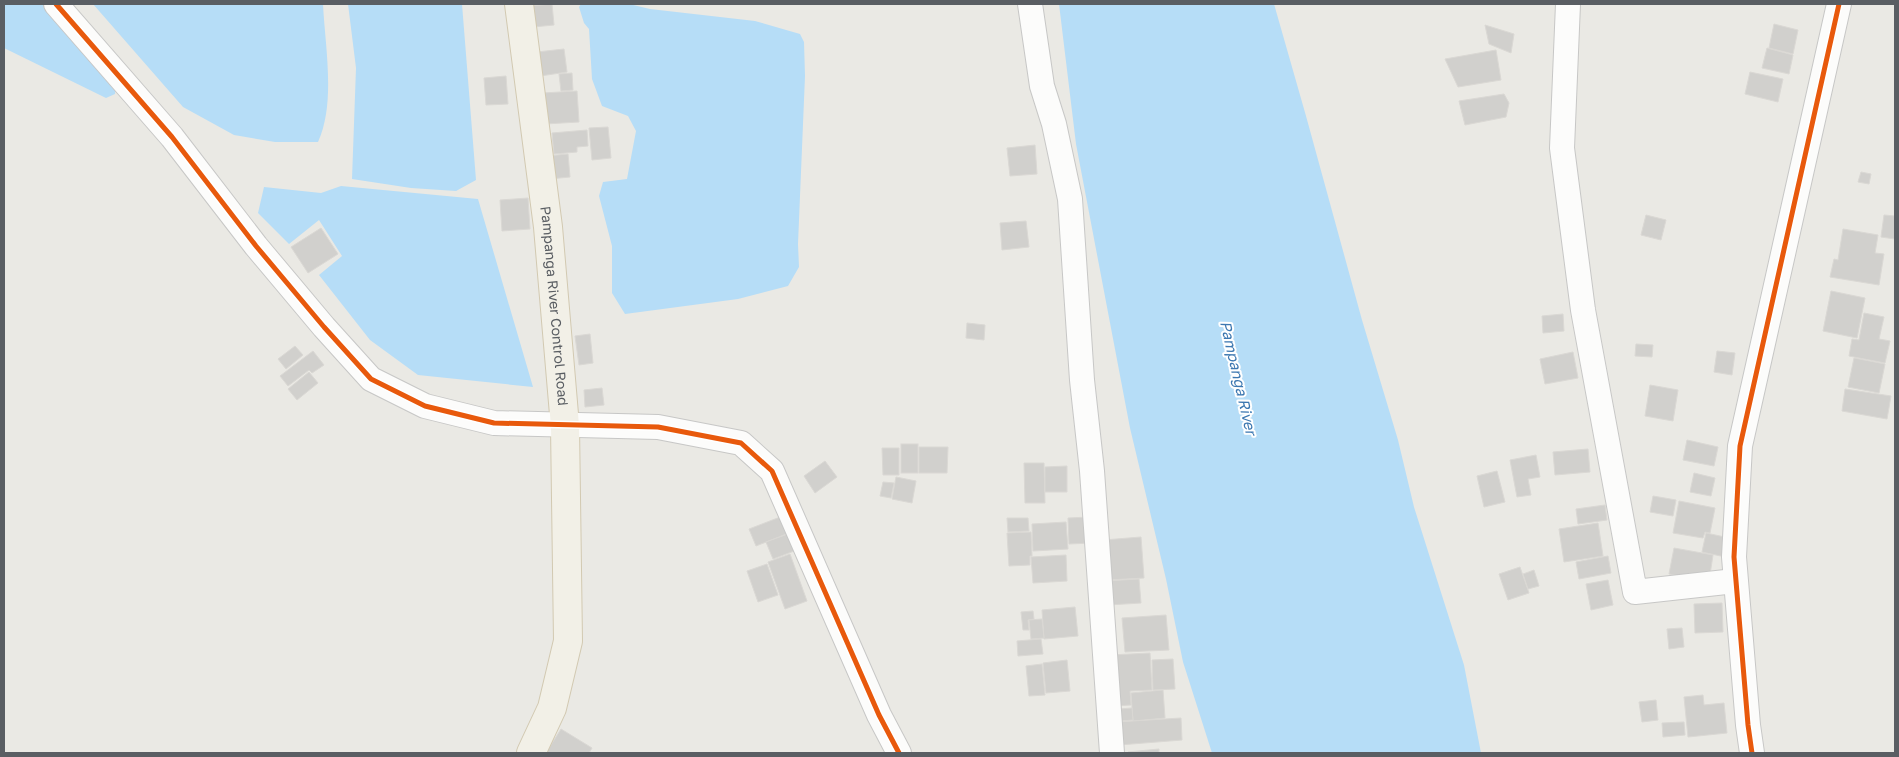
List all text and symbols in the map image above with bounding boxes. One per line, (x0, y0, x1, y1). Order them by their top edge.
street label: Pampanga River Control Road (537, 205, 572, 406)
water label: Pampanga River (1216, 319, 1261, 439)

